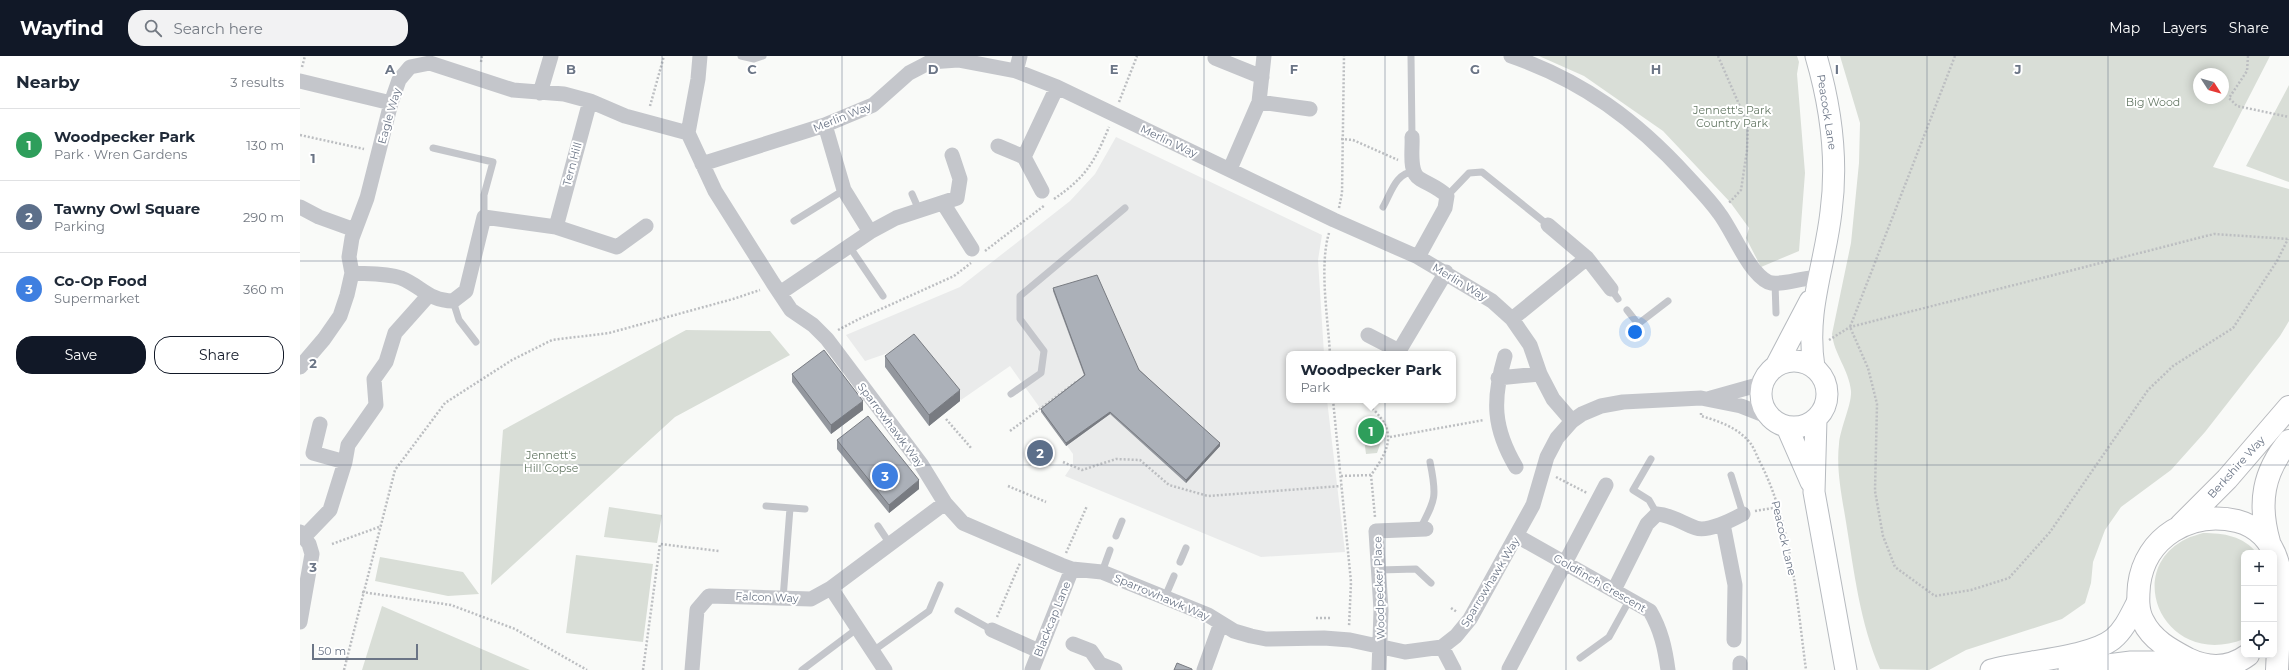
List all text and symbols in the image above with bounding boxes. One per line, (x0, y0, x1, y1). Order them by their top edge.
search box (128, 10, 408, 46)
text: Wayfind (20, 17, 104, 40)
icon: search (142, 17, 164, 39)
text: Search here (174, 19, 263, 38)
text: Map (2109, 19, 2140, 37)
text: Layers (2162, 19, 2207, 37)
text: Share (2229, 19, 2269, 37)
text: A (384, 61, 396, 77)
text: B (566, 61, 576, 77)
text: C (747, 61, 757, 77)
text: D (928, 61, 939, 77)
text: E (1110, 61, 1119, 77)
text: F (1290, 61, 1298, 77)
text: G (1470, 61, 1480, 77)
text: H (1651, 61, 1661, 77)
text: I (1835, 61, 1839, 77)
text: J (2013, 61, 2022, 77)
north arrow (2193, 68, 2229, 104)
text: Nearby (16, 72, 80, 92)
street label: Peacock Lane (1814, 73, 1840, 151)
text: 3 results (230, 74, 284, 90)
street label: Eagle Way (374, 86, 404, 146)
park label: Big Wood (2126, 95, 2180, 109)
street label: Merlin Way (811, 99, 873, 135)
park label: Jennett's Park Country Park (1692, 103, 1771, 130)
street label: Merlin Way (1138, 122, 1200, 160)
text: Woodpecker Park (54, 127, 195, 146)
text: 1 (26, 137, 32, 153)
text: 130 m (246, 137, 284, 153)
street label: Tern Hill (559, 141, 585, 187)
text: Park · Wren Gardens (54, 146, 187, 162)
text: 1 (310, 150, 316, 166)
text: Tawny Owl Square (54, 199, 200, 218)
text: 2 (25, 209, 33, 225)
text: 290 m (243, 209, 284, 225)
text: Parking (54, 218, 105, 234)
street label: Merlin Way (1430, 260, 1490, 304)
text: Co-Op Food (54, 271, 147, 290)
text: 3 (25, 281, 33, 297)
text: 360 m (243, 281, 284, 297)
text: Supermarket (54, 290, 140, 306)
your location (1625, 322, 1645, 342)
button: Save (16, 336, 146, 374)
button: Share (154, 336, 284, 374)
popup (1286, 351, 1456, 403)
text: 2 (309, 355, 317, 371)
text: Woodpecker Park (1300, 360, 1442, 379)
text: Park (1300, 379, 1330, 395)
street label: Sparrowhawk Way (855, 380, 927, 470)
pin: 1 (1358, 416, 1384, 446)
street label: Berkshire Way (2204, 433, 2268, 501)
pin: 2 (1027, 438, 1053, 468)
park label: Jennett's Hill Copse (524, 448, 579, 475)
pin: 3 (872, 461, 898, 491)
street label: Peacock Lane (1769, 499, 1799, 577)
street label: Sparrowhawk Way (1458, 534, 1522, 630)
street label: Woodpecker Place (1370, 536, 1388, 640)
map controls (2241, 550, 2277, 658)
button: + (2241, 550, 2277, 586)
street label: Goldfinch Crescent (1551, 551, 1649, 616)
text: 3 (308, 559, 317, 575)
street label: Sparrowhawk Way (1112, 571, 1212, 623)
street label: Blackcap Lane (1030, 579, 1074, 659)
button: − (2241, 586, 2277, 622)
street label: Falcon Way (735, 589, 799, 605)
button: locate (2241, 622, 2277, 658)
scale bar (312, 642, 418, 661)
text: 50 m (318, 644, 346, 658)

